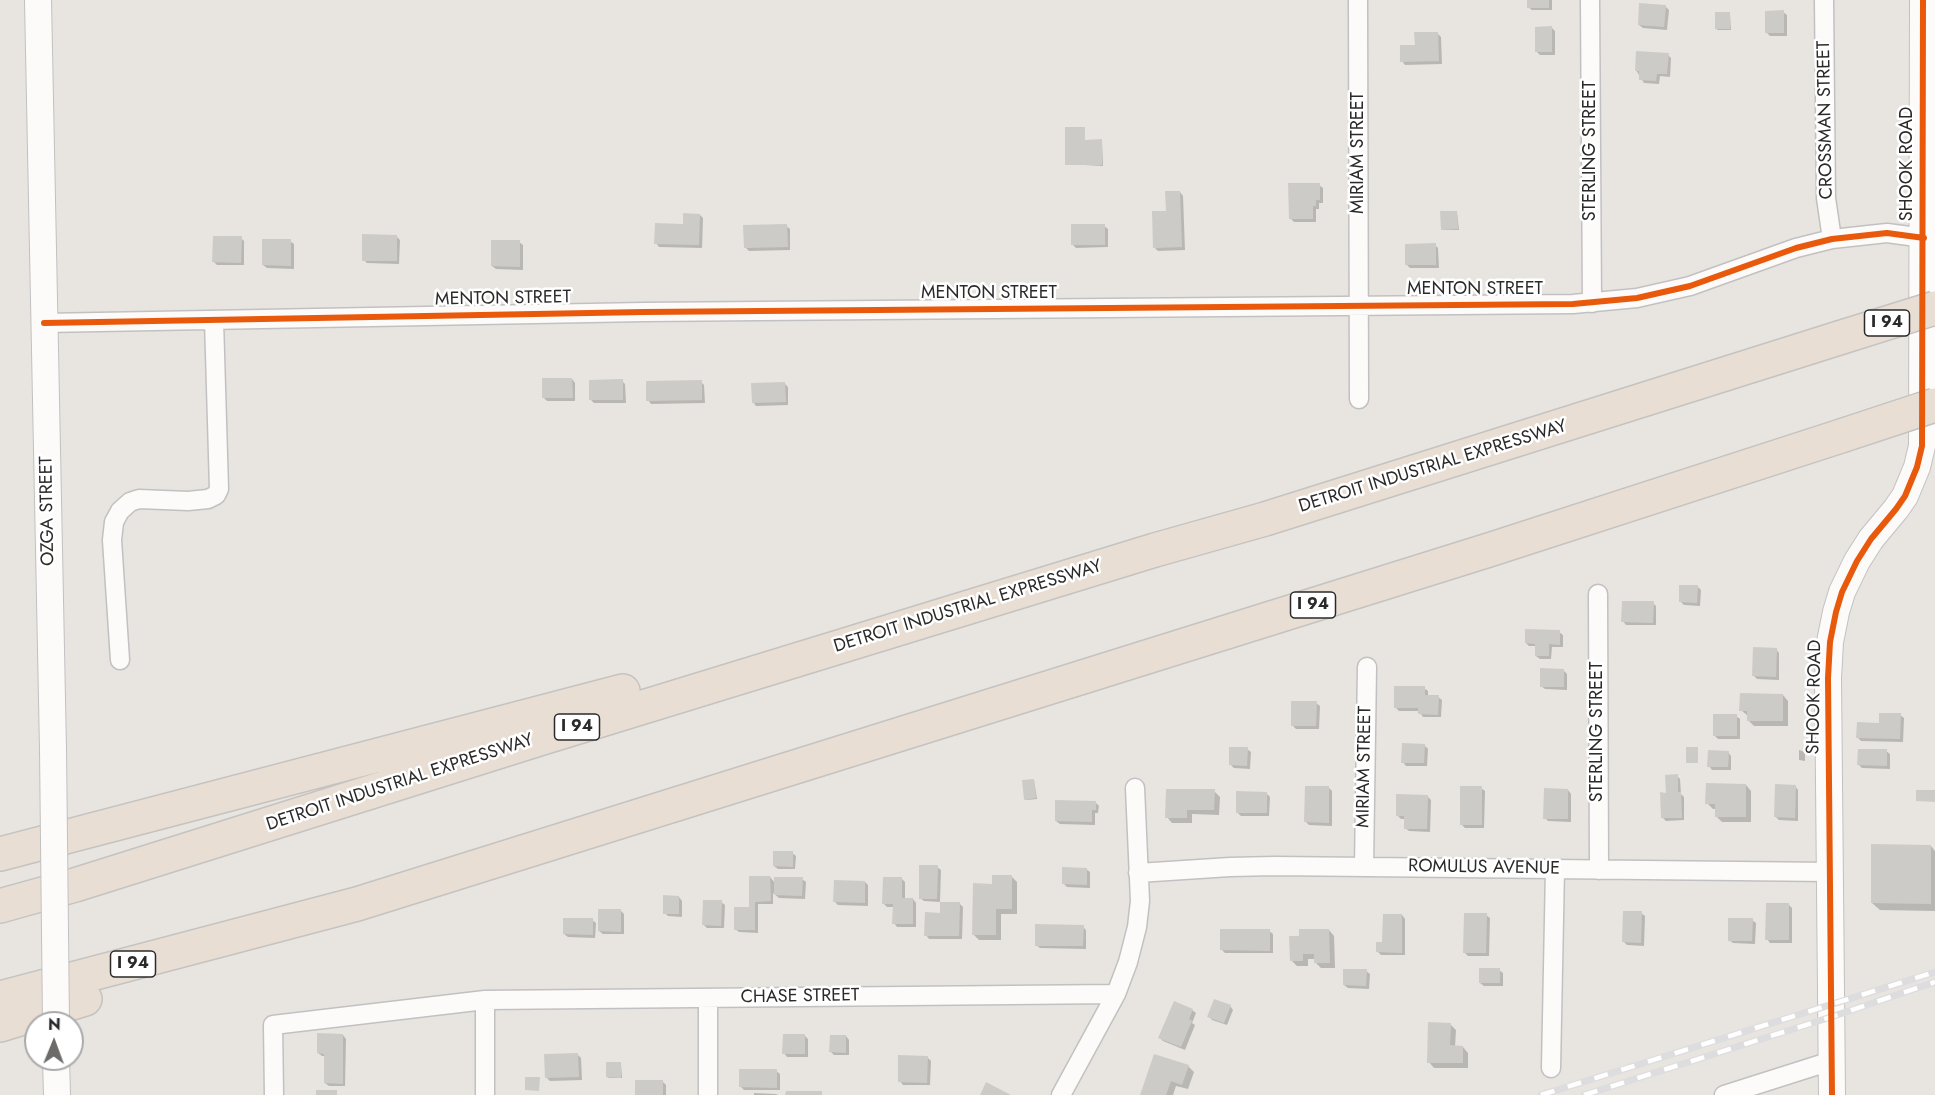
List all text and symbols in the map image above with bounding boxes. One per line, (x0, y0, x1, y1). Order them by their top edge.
street label: CROSSMAN STREET (1814, 40, 1838, 200)
street label: STERLING STREET (1580, 81, 1602, 221)
street label: MIRIAM STREET (1348, 92, 1370, 214)
street label: SHOOK ROAD (1897, 107, 1919, 221)
street label: MENTON STREET (1407, 279, 1543, 301)
street label: MENTON STREET (921, 283, 1057, 305)
street label: MENTON STREET (435, 287, 571, 311)
road number: I 94 (1864, 310, 1910, 336)
street label: DETROIT INDUSTRIAL EXPRESSWAY (1296, 416, 1570, 518)
street label: OZGA STREET (36, 456, 60, 566)
street label: DETROIT INDUSTRIAL EXPRESSWAY (831, 556, 1105, 658)
road number: I 94 (1290, 592, 1336, 618)
street label: SHOOK ROAD (1803, 640, 1827, 754)
street label: STERLING STREET (1587, 662, 1609, 802)
street label: MIRIAM STREET (1353, 706, 1377, 828)
road number: I 94 (554, 714, 600, 740)
street label: DETROIT INDUSTRIAL EXPRESSWAY (264, 730, 536, 836)
street label: ROMULUS AVENUE (1408, 856, 1560, 880)
road number: I 94 (110, 951, 156, 977)
street label: CHASE STREET (740, 985, 860, 1009)
north arrow (24, 1011, 84, 1071)
text: N (48, 1013, 61, 1036)

